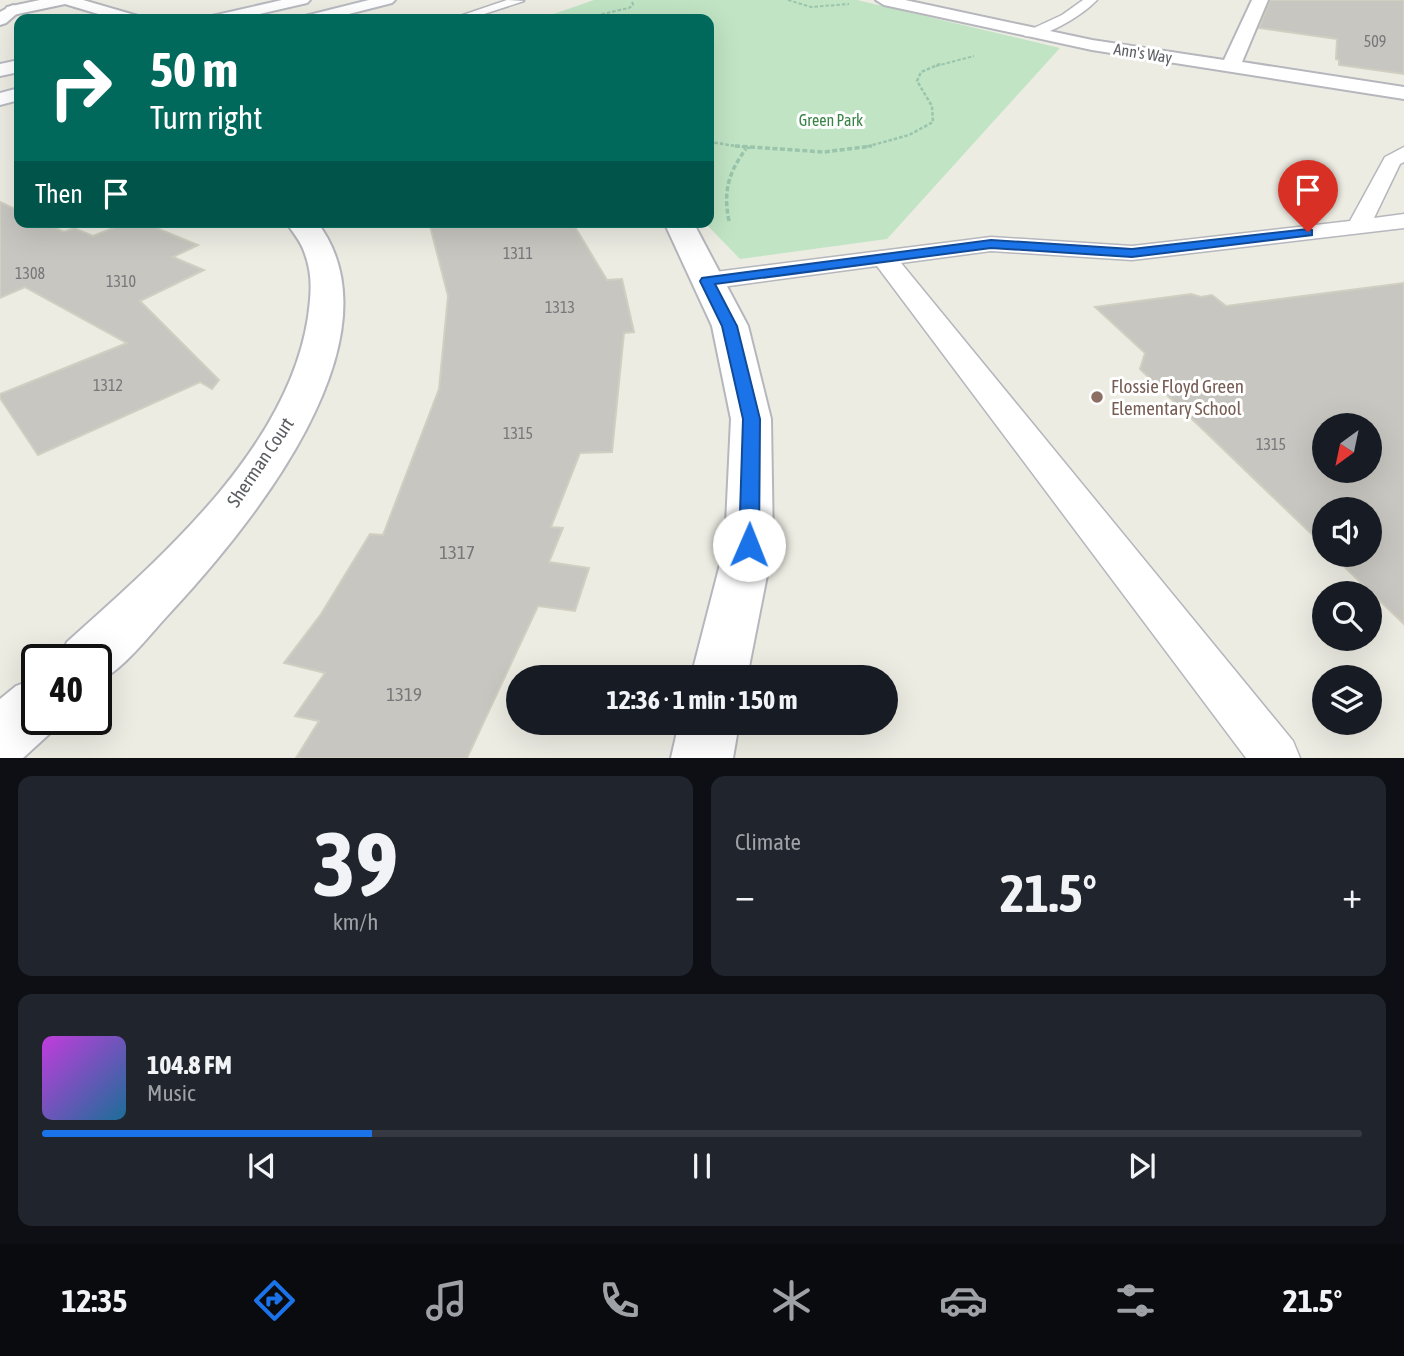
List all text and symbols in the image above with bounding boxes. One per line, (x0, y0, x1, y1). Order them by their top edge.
house number: 509 (1364, 32, 1386, 50)
street label: Ann's Way (1112, 40, 1174, 68)
text: 50 m (150, 41, 238, 97)
icon: right (35, 42, 126, 133)
text: Turn right (150, 99, 263, 136)
park label: Green Park (799, 111, 863, 129)
pin (1278, 160, 1338, 232)
icon: arrive (1289, 171, 1327, 209)
icon: arrive (97, 175, 135, 213)
text: Then (35, 179, 83, 209)
house number: 1311 (503, 244, 533, 262)
house number: 1308 (15, 264, 45, 282)
house number: 1310 (106, 272, 136, 290)
house number: 1313 (545, 298, 575, 316)
place label: Flossie Floyd Green Elementary School (1111, 375, 1244, 419)
house number: 1312 (93, 376, 123, 394)
marker: Flossie Floyd Green Elementary School (1089, 389, 1105, 405)
street label: Sherman Court (222, 413, 298, 511)
north arrow (1312, 413, 1382, 483)
map controls (1312, 413, 1382, 735)
house number: 1315 (503, 424, 533, 442)
house number: 1315 (1256, 435, 1286, 453)
button: sound (1312, 497, 1382, 567)
position arrow (712, 508, 786, 582)
house number: 1317 (439, 541, 475, 563)
button: search (1312, 581, 1382, 651)
speed limit sign: 40 (21, 644, 112, 735)
button: layers (1312, 665, 1382, 735)
house number: 1319 (386, 683, 422, 705)
text: 12:36 · 1 min · 150 m (607, 685, 797, 715)
text: 39 (313, 811, 398, 915)
text: Climate (735, 829, 801, 855)
text: 21.5° (1000, 863, 1097, 923)
text: − (735, 873, 755, 916)
text: + (1342, 873, 1362, 916)
text: km/h (333, 909, 378, 935)
text: 104.8 FM (147, 1050, 232, 1080)
text: Music (147, 1080, 195, 1106)
icon: previous (243, 1147, 281, 1185)
icon: pause (683, 1147, 721, 1185)
icon: next (1123, 1147, 1161, 1185)
icon: directions (250, 1276, 299, 1325)
icon: music (422, 1276, 471, 1325)
icon: phone (595, 1276, 644, 1325)
icon: climate (767, 1276, 816, 1325)
icon: car (939, 1276, 988, 1325)
icon: filters (1111, 1276, 1160, 1325)
text: 12:35 (62, 1282, 127, 1319)
text: 21.5° (1283, 1282, 1342, 1319)

